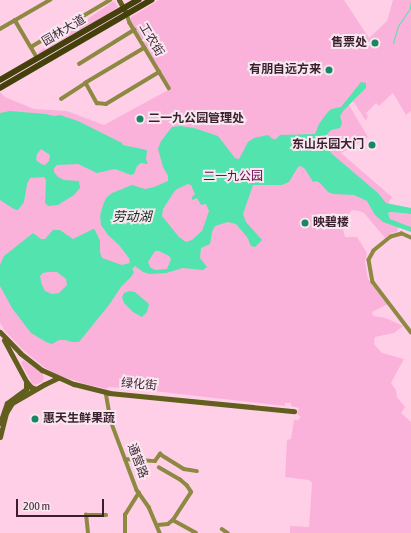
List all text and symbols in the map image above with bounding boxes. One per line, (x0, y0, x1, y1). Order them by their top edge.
street label: 园林大道 (40, 12, 88, 50)
street label: 工农街 (136, 21, 166, 59)
place label: 售票处 (331, 36, 367, 50)
marker: 售票处 (370, 38, 380, 48)
place label: 有朋自远方来 (249, 63, 321, 77)
marker: 有朋自远方来 (324, 65, 334, 75)
place label: 二一九公园管理处 (148, 112, 244, 126)
marker: 二一九公园管理处 (135, 114, 145, 124)
place label: 东山乐园大门 (292, 138, 364, 152)
marker: 东山乐园大门 (367, 140, 377, 150)
park label: 二一九公园 (203, 170, 263, 184)
water label: 劳动湖 (113, 209, 151, 225)
place label: 映碧楼 (313, 216, 349, 230)
marker: 映碧楼 (300, 218, 310, 228)
street label: 绿化街 (120, 376, 158, 394)
place label: 惠天生鲜果蔬 (43, 412, 115, 426)
marker: 惠天生鲜果蔬 (30, 414, 40, 424)
street label: 通营路 (124, 442, 150, 480)
scale bar (18, 491, 106, 517)
text: 200 m (23, 499, 50, 513)

